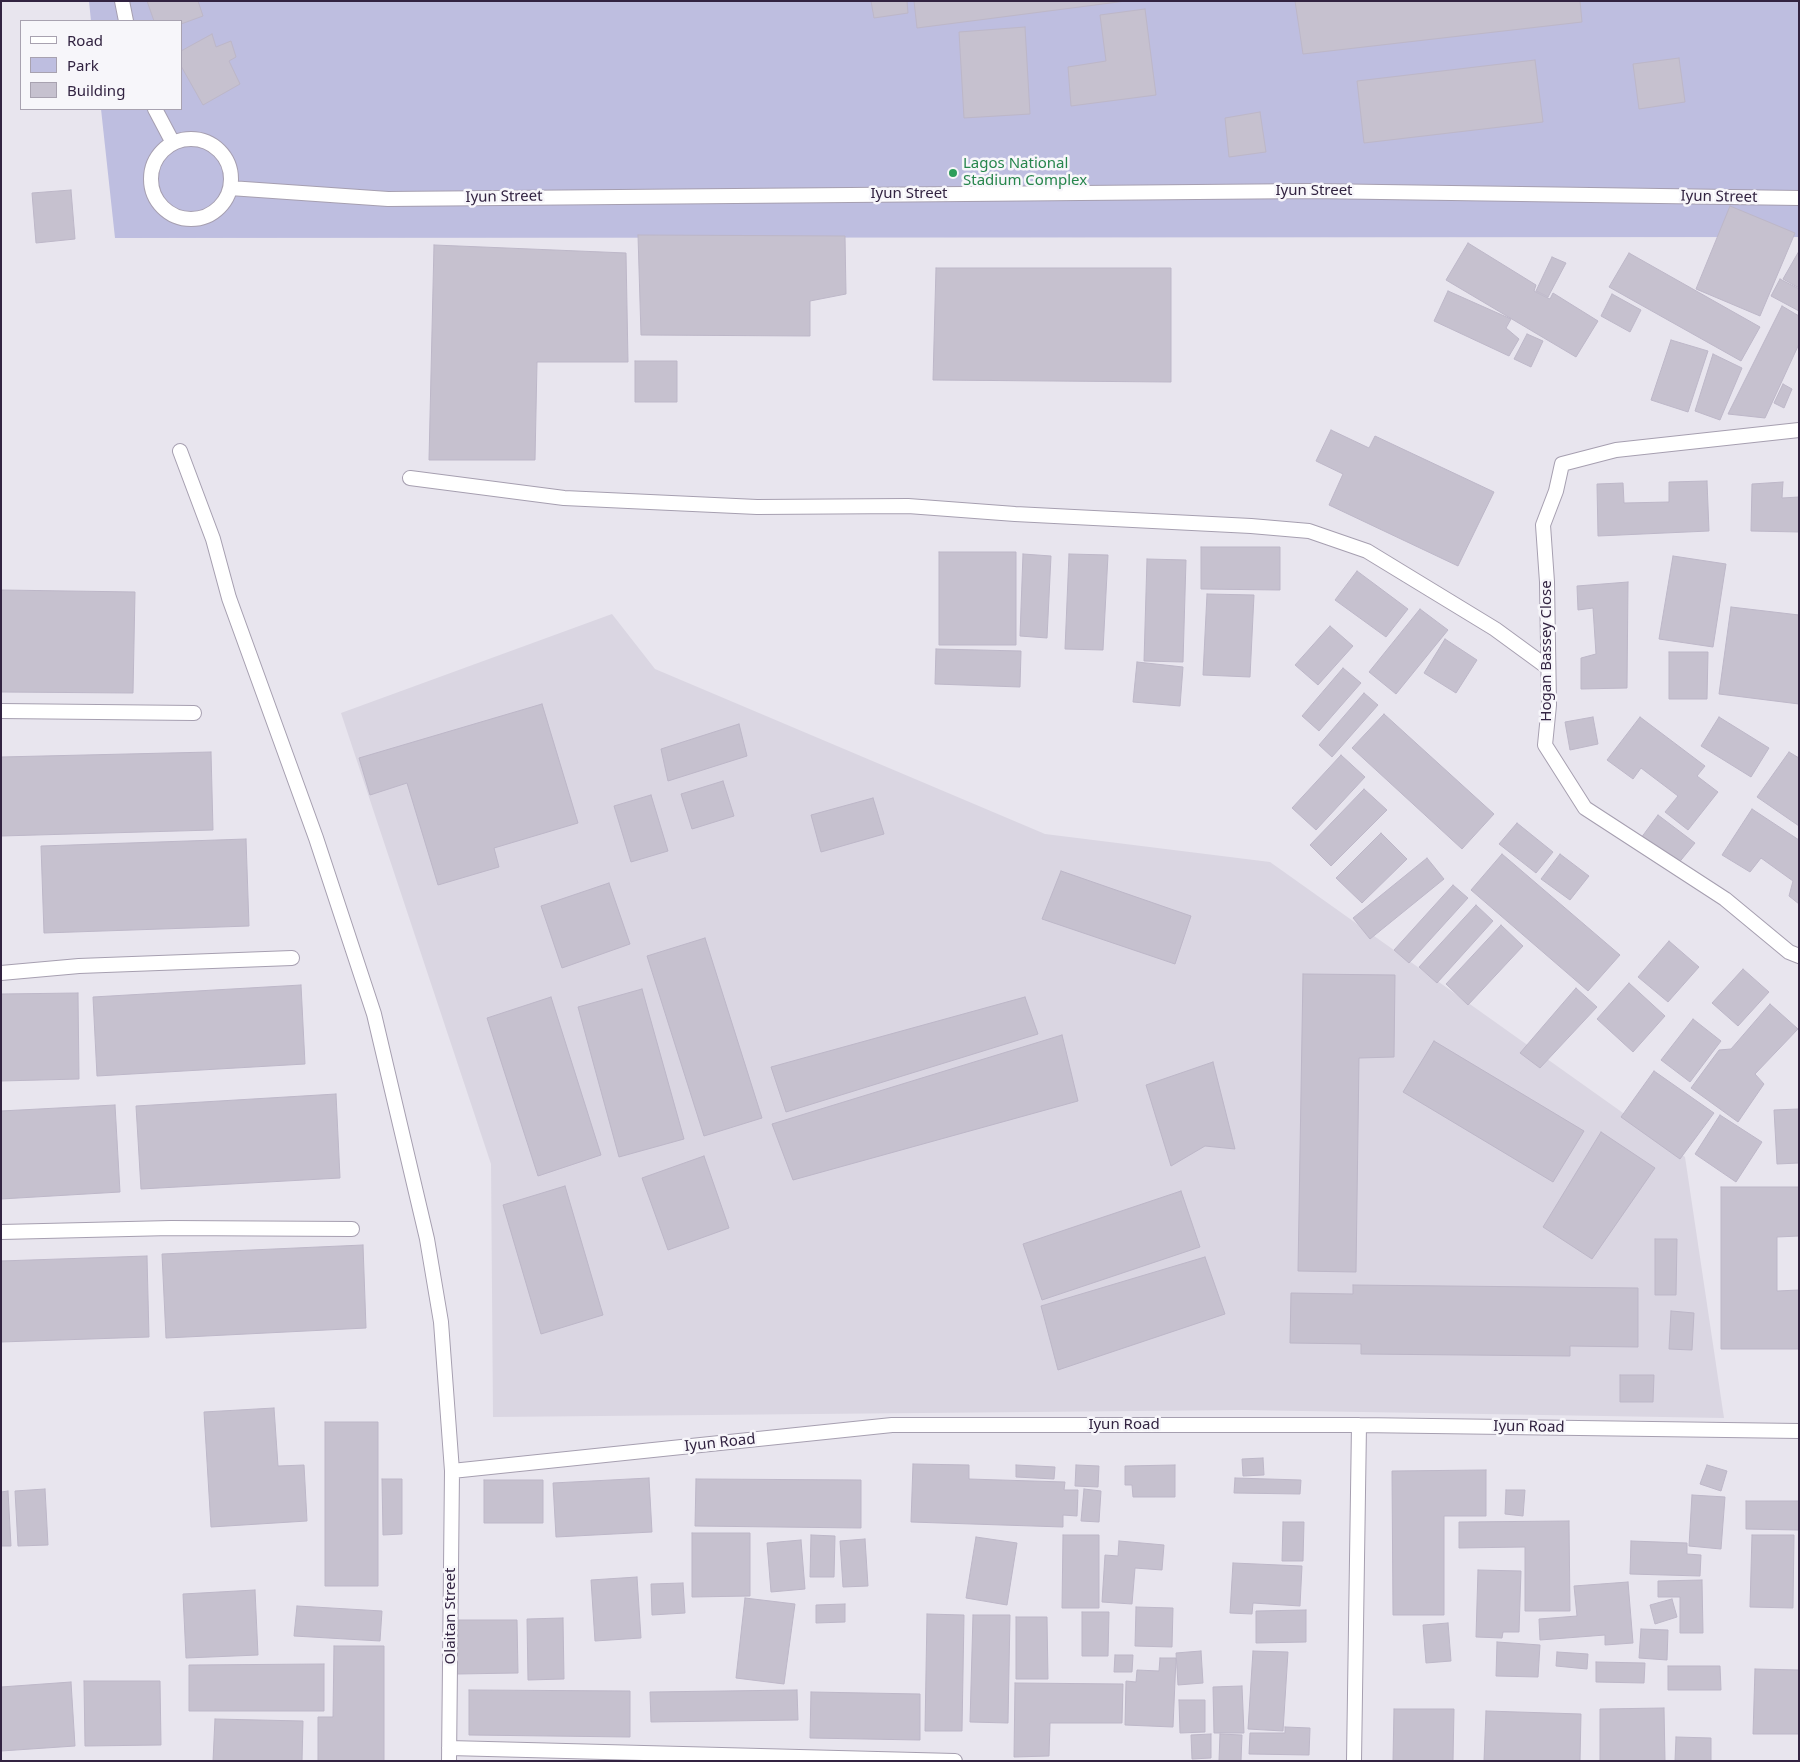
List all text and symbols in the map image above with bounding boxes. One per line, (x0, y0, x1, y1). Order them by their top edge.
legend (20, 20, 182, 110)
text: Road (67, 30, 103, 50)
text: Park (67, 55, 99, 75)
text: Building (67, 80, 125, 100)
place label: Lagos National Stadium Complex (963, 155, 1087, 190)
marker: Lagos National Stadium Complex (947, 167, 959, 179)
street label: Iyun Street (1275, 182, 1353, 200)
street label: Iyun Street (870, 185, 948, 203)
street label: Iyun Street (465, 187, 543, 207)
street label: Iyun Street (1680, 187, 1758, 207)
street label: Hogan Bassey Close (1538, 580, 1556, 722)
street label: Iyun Road (1088, 1416, 1160, 1434)
street label: Iyun Road (1493, 1417, 1565, 1437)
street label: Iyun Road (684, 1430, 756, 1456)
street label: Olaitan Street (442, 1568, 460, 1664)

